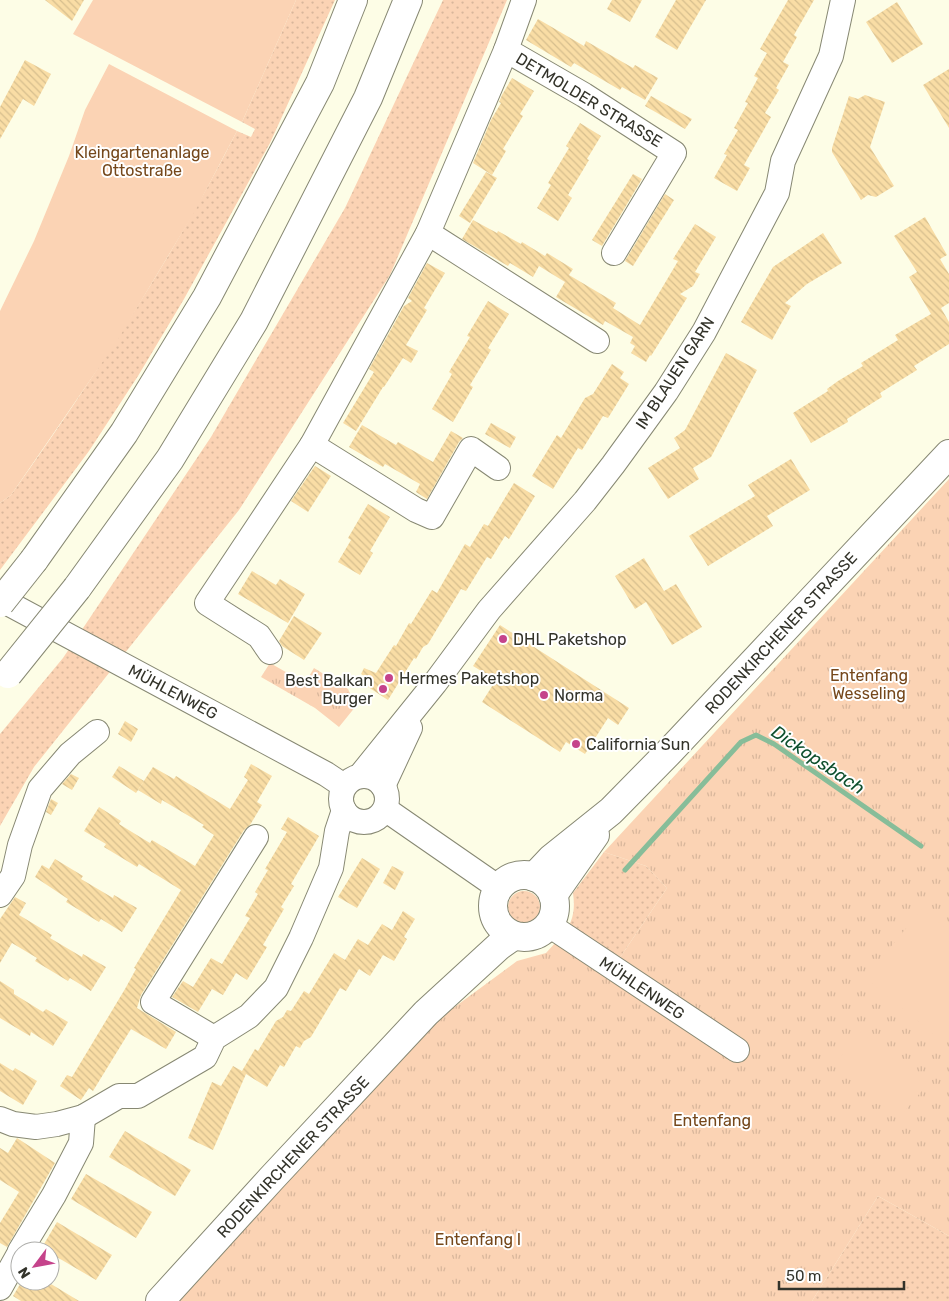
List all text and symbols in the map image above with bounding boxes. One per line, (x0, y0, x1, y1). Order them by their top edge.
street label: DETMOLDER STRASSE (512, 49, 666, 151)
park label: Kleingartenanlage Ottostraße (74, 143, 210, 180)
street label: IM BLAUEN GARN (632, 313, 718, 433)
street label: RODENKIRCHENER STRASSE (701, 548, 861, 718)
place label: DHL Paketshop (513, 630, 627, 649)
marker: DHL Paketshop (497, 633, 509, 645)
street label: MÜHLENWEG (125, 660, 221, 724)
park label: Entenfang Wesseling (830, 666, 908, 703)
place label: Hermes Paketshop (399, 669, 539, 688)
place label: Best Balkan Burger (285, 671, 373, 708)
marker: Hermes Paketshop (383, 672, 395, 684)
marker: Best Balkan Burger (377, 683, 389, 695)
place label: Norma (554, 686, 603, 705)
marker: Norma (538, 689, 550, 701)
water label: Dickopsbach (767, 721, 869, 799)
place label: California Sun (586, 735, 690, 754)
marker: California Sun (570, 738, 582, 750)
street label: MÜHLENWEG (596, 953, 688, 1023)
street label: RODENKIRCHENER STRASSE (213, 1072, 373, 1242)
park label: Entenfang (673, 1111, 751, 1130)
park label: Entenfang I (435, 1230, 521, 1249)
north arrow (10, 1241, 60, 1291)
scale bar (779, 1258, 904, 1290)
text: N (15, 1264, 34, 1281)
text: 50 m (786, 1267, 821, 1285)

